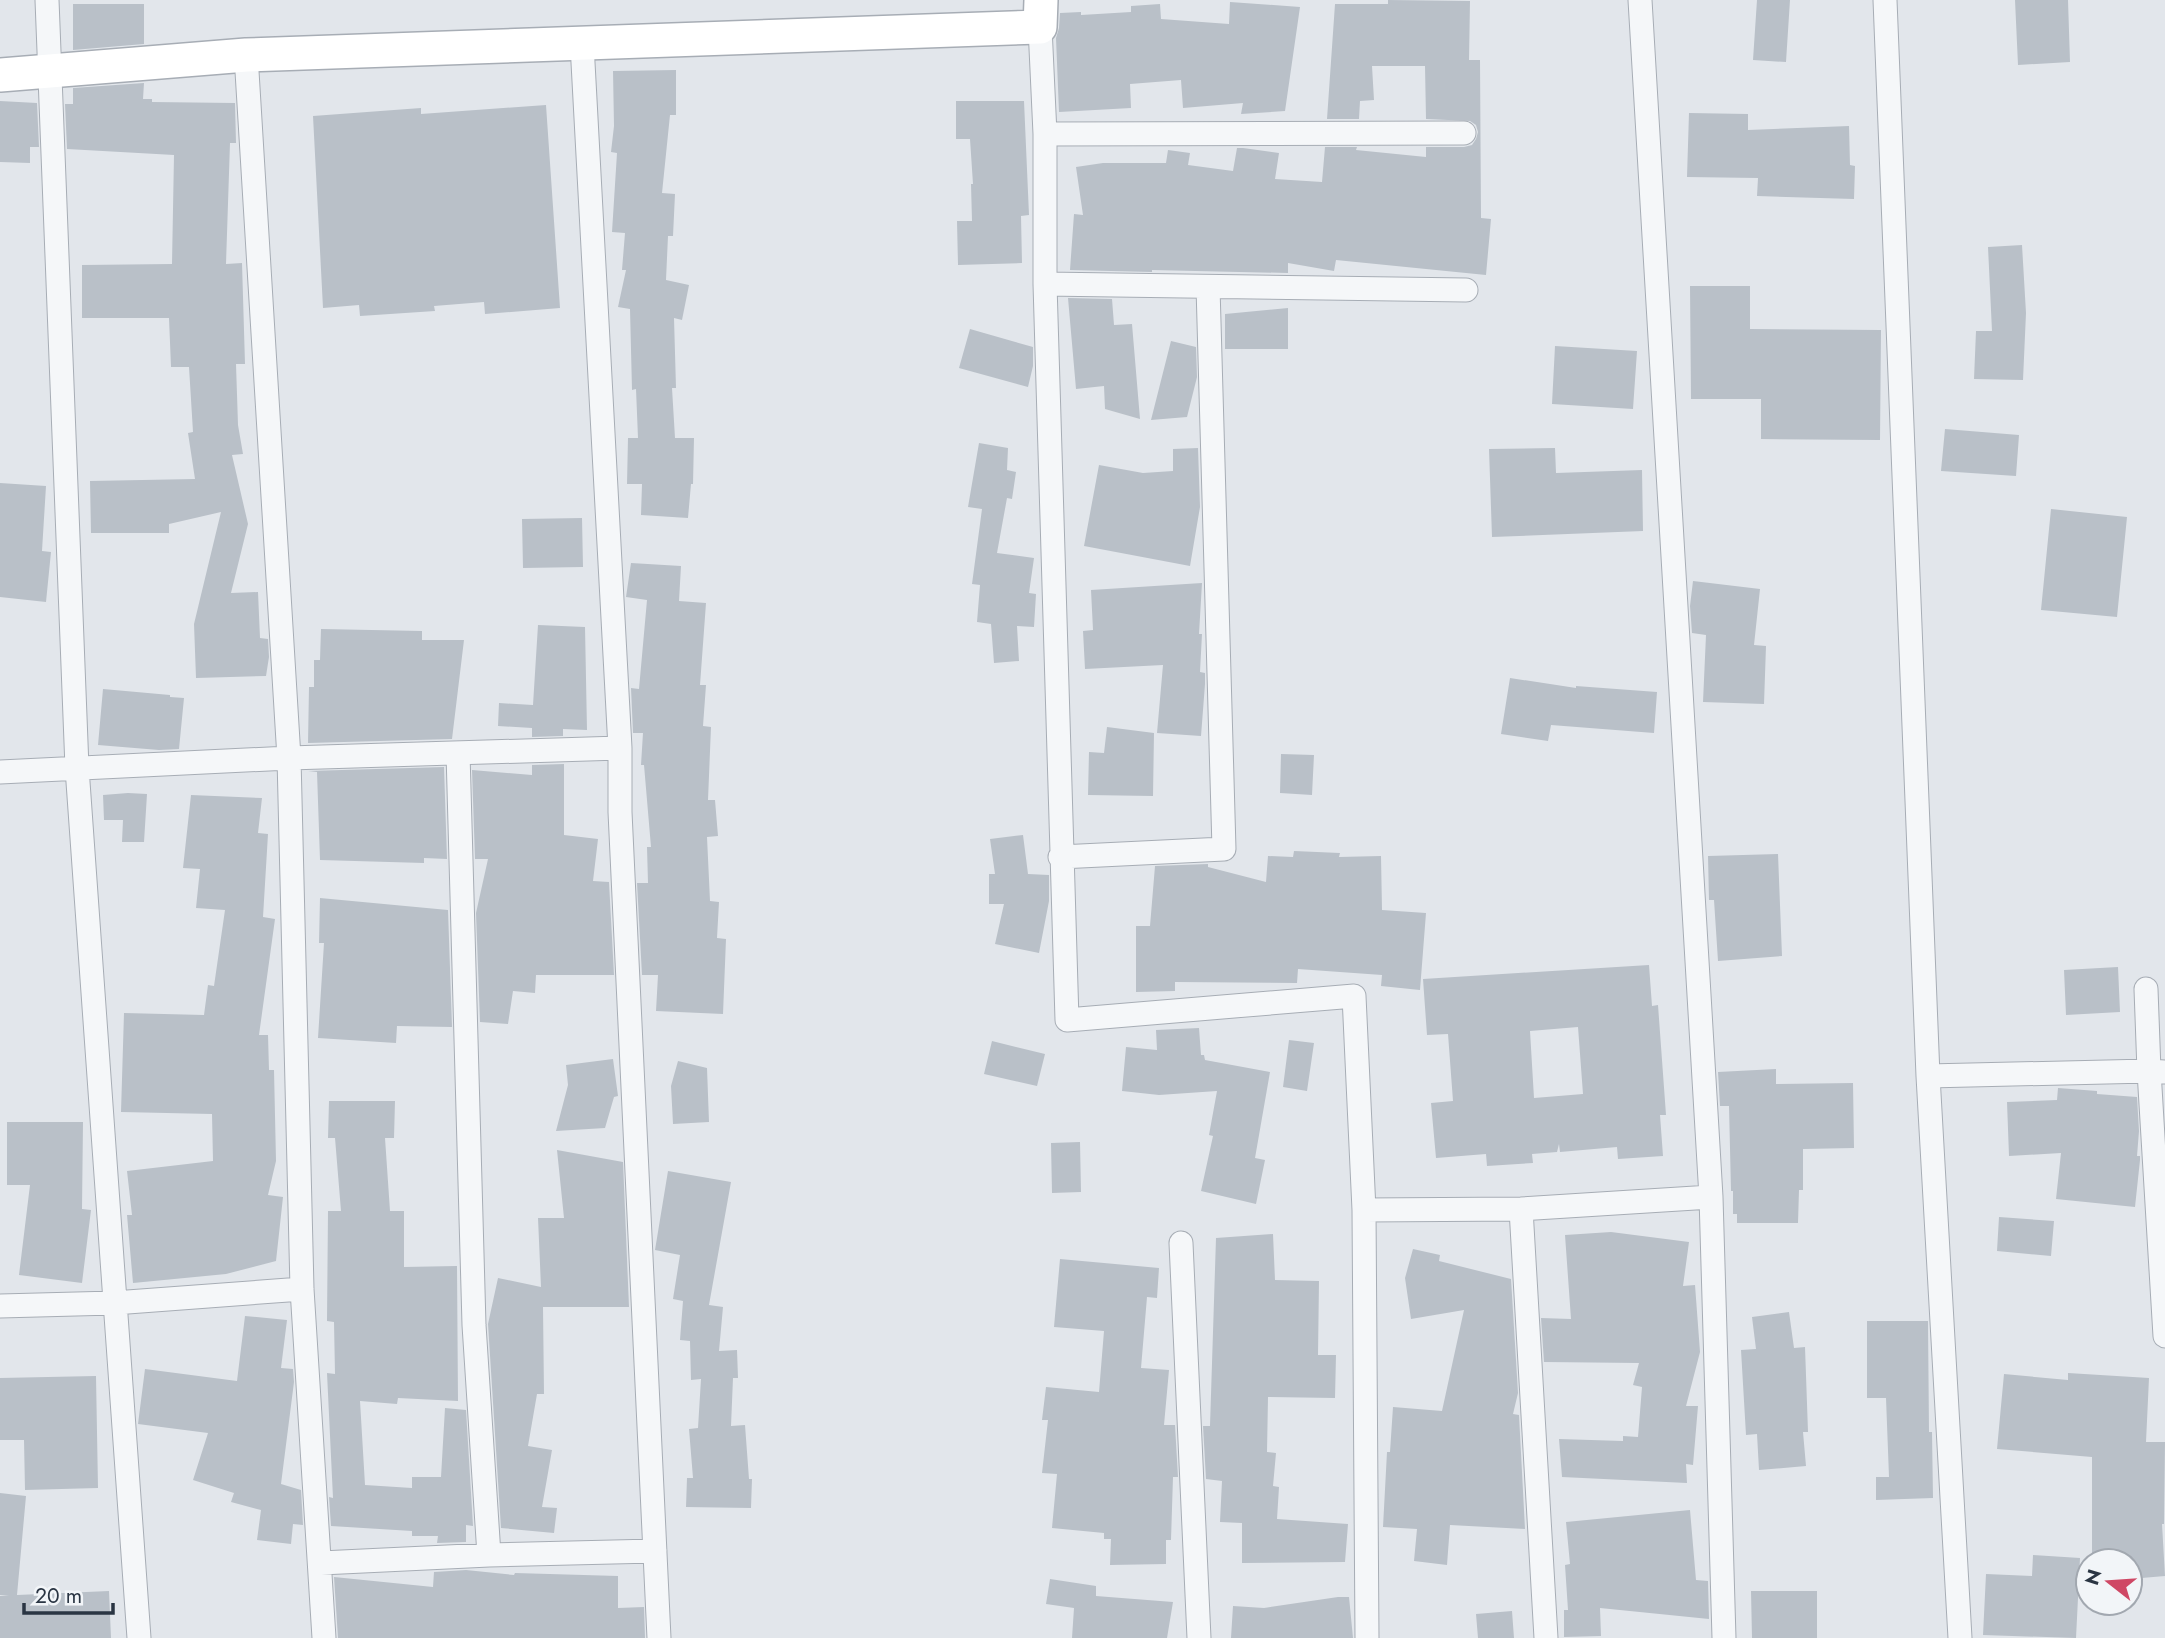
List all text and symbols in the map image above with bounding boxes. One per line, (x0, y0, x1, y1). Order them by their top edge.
north arrow (2074, 1547, 2144, 1617)
text: N (2078, 1566, 2108, 1588)
scale bar (24, 1572, 114, 1616)
text: 20 m (35, 1581, 82, 1611)

